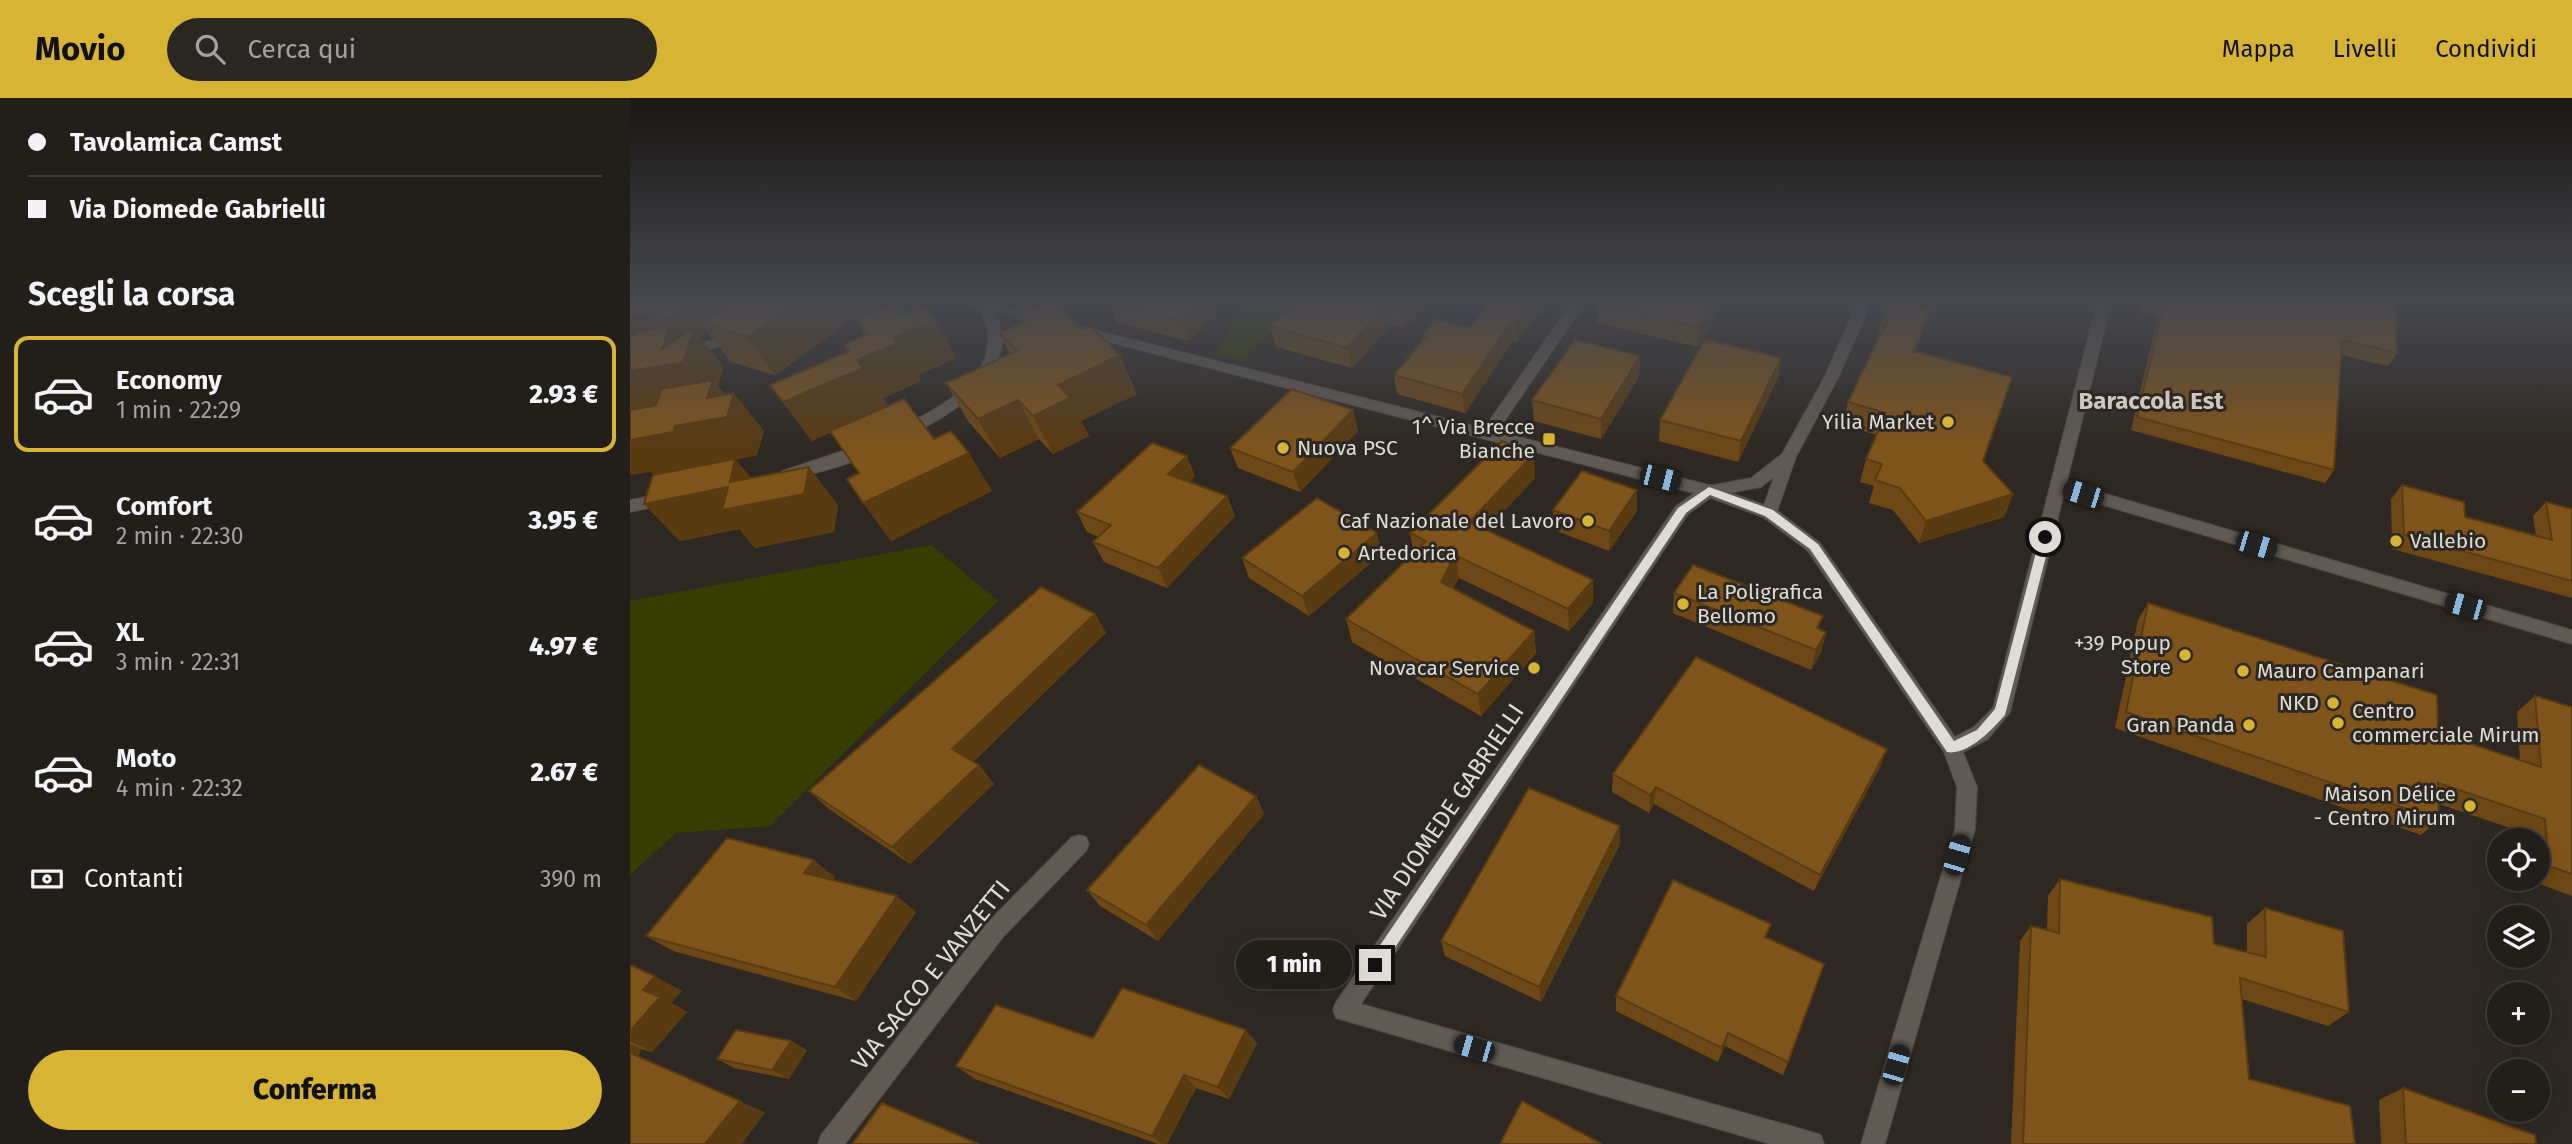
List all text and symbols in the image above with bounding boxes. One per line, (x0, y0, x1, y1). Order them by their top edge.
search box (167, 18, 657, 81)
text: Movio (35, 29, 125, 69)
icon: search (191, 30, 229, 68)
text: Cerca qui (247, 34, 356, 65)
text: Mappa (2222, 35, 2295, 63)
text: Livelli (2333, 35, 2397, 63)
text: Condividi (2435, 35, 2537, 63)
text: Tavolamica Camst (70, 127, 282, 158)
text: Via Diomede Gabrielli (70, 194, 326, 225)
text: Scegli la corsa (28, 275, 235, 313)
icon: car (32, 363, 95, 426)
text: Economy (116, 365, 222, 396)
text: 2.93 € (529, 379, 598, 410)
district label: Baraccola Est (2078, 387, 2224, 415)
text: 1 min · 22:29 (116, 396, 241, 424)
place label: Yilia Market (1822, 409, 1934, 435)
place label: 1^ Via Brecce Bianche (1412, 414, 1535, 464)
marker: Yilia Market (1940, 414, 1956, 430)
marker: 1^ Via Brecce Bianche (1541, 431, 1557, 447)
place label: Nuova PSC (1297, 435, 1398, 461)
marker: Nuova PSC (1275, 440, 1291, 456)
car (1638, 463, 1683, 493)
car (2060, 478, 2107, 510)
icon: car (32, 489, 95, 552)
text: Comfort (116, 491, 212, 522)
text: 3.95 € (528, 505, 598, 536)
place label: Caf Nazionale del Lavoro (1339, 508, 1574, 534)
marker: Caf Nazionale del Lavoro (1580, 513, 1596, 529)
route start (2029, 521, 2061, 553)
text: 2 min · 22:30 (116, 522, 244, 550)
place label: Vallebio (2410, 528, 2486, 554)
car (2233, 529, 2280, 561)
marker: Vallebio (2388, 533, 2404, 549)
place label: Artedorica (1358, 540, 1457, 566)
marker: Artedorica (1336, 545, 1352, 561)
place label: La Poligrafica Bellomo (1697, 579, 1823, 629)
car (2442, 590, 2489, 622)
marker: La Poligrafica Bellomo (1675, 596, 1691, 612)
icon: car (32, 615, 95, 678)
text: XL (116, 617, 144, 648)
place label: +39 Popup Store (2074, 630, 2171, 680)
text: 4.97 € (529, 631, 598, 662)
marker: +39 Popup Store (2177, 647, 2193, 663)
text: 3 min · 22:31 (116, 648, 240, 676)
place label: Novacar Service (1369, 655, 1520, 681)
place label: Mauro Campanari (2257, 658, 2425, 684)
marker: Novacar Service (1526, 660, 1542, 676)
marker: Mauro Campanari (2235, 663, 2251, 679)
place label: NKD (2279, 690, 2319, 716)
marker: NKD (2325, 695, 2341, 711)
place label: Centro commerciale Mirum (2352, 698, 2540, 748)
street label: VIA DIOMEDE GABRIELLI (1364, 699, 1530, 925)
place label: Gran Panda (2126, 712, 2235, 738)
marker: Centro commerciale Mirum (2330, 715, 2346, 731)
marker: Gran Panda (2241, 717, 2257, 733)
icon: car (32, 741, 95, 804)
text: Moto (116, 743, 176, 774)
text: 2.67 € (530, 757, 598, 788)
text: 4 min · 22:32 (116, 774, 243, 802)
place label: Maison Délice - Centro Mirum (2313, 781, 2456, 831)
marker: Maison Délice - Centro Mirum (2462, 798, 2478, 814)
map controls (2487, 828, 2550, 1122)
button: locate (2487, 828, 2550, 891)
car (1942, 832, 1973, 878)
icon: cash (28, 860, 66, 898)
text: Contanti (84, 863, 184, 894)
text: 390 m (540, 865, 602, 893)
street label: VIA SACCO E VANZETTI (846, 875, 1016, 1075)
button: layers (2487, 905, 2550, 968)
callout: 1 min (1235, 940, 1350, 990)
route end (1359, 949, 1391, 981)
text: 1 min (1266, 950, 1322, 978)
button: + (2487, 982, 2550, 1045)
car (1451, 1032, 1498, 1064)
car (1881, 1042, 1912, 1088)
button: Conferma (28, 1050, 602, 1130)
button: − (2487, 1059, 2550, 1122)

